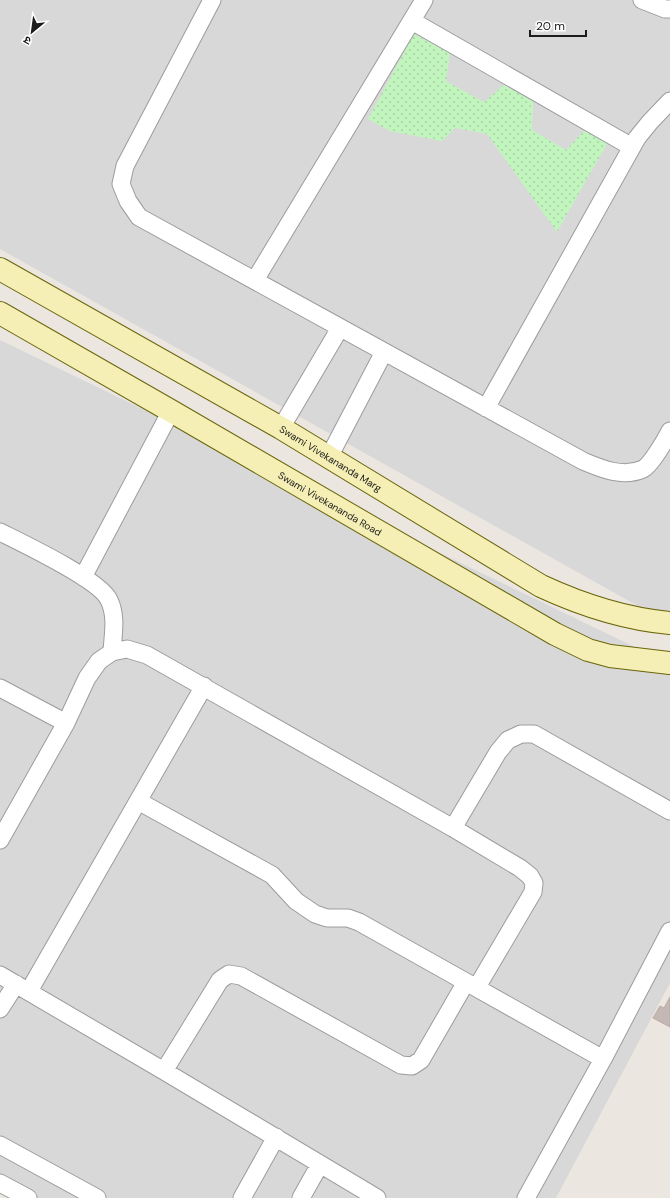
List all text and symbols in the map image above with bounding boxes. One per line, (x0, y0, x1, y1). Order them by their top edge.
north arrow (12, 12, 52, 52)
scale bar (530, 12, 586, 38)
text: 20 m (536, 18, 565, 34)
text: उ (20, 33, 33, 48)
street label: Swami Vivekananda Marg (277, 423, 384, 495)
street label: Swami Vivekananda Road (276, 469, 384, 539)

